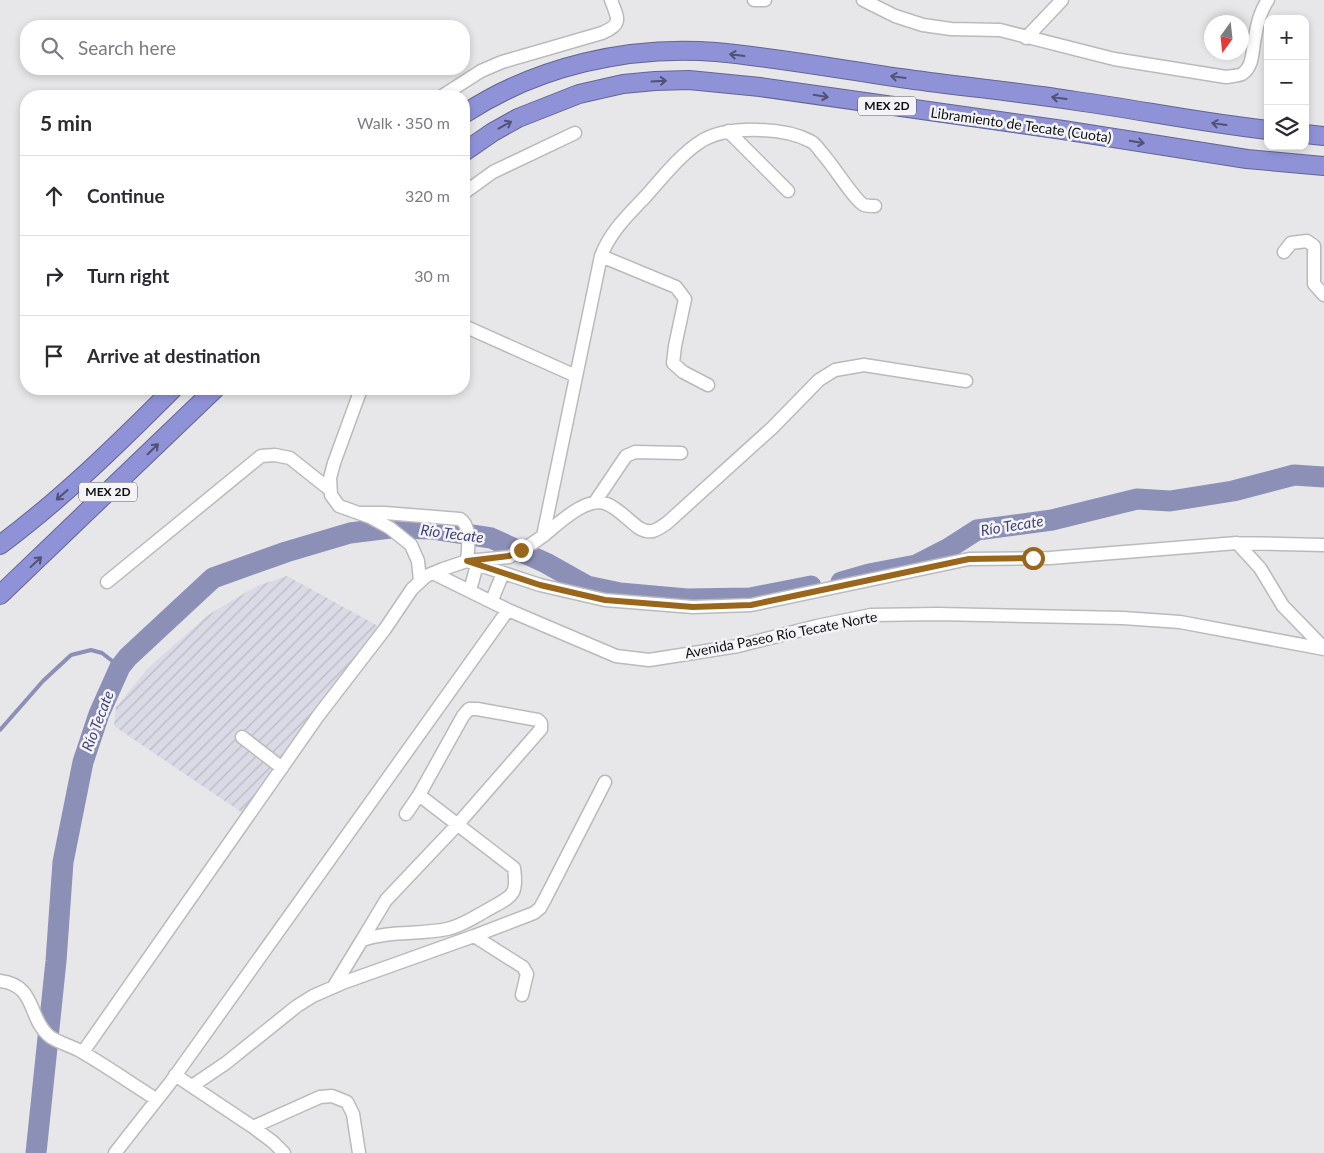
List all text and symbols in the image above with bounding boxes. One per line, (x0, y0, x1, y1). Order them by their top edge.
north arrow (1204, 15, 1249, 60)
map controls (1264, 15, 1309, 150)
button: + (1264, 15, 1309, 60)
search box (20, 20, 470, 75)
icon: search (38, 34, 66, 62)
text: Search here (78, 36, 176, 59)
one-way arrow (729, 50, 745, 60)
button: − (1264, 60, 1309, 105)
one-way arrow (890, 72, 906, 82)
one-way arrow (651, 76, 667, 85)
one-way arrow (812, 91, 828, 101)
one-way arrow (1051, 93, 1067, 103)
road number: MEX 2D (858, 96, 916, 115)
street label: Libramiento de Tecate (Cuota) (930, 103, 1113, 146)
button: layers (1264, 105, 1309, 150)
text: 5 min (40, 110, 92, 135)
text: Walk · 350 m (357, 113, 450, 132)
one-way arrow (1212, 119, 1228, 129)
one-way arrow (497, 120, 511, 130)
one-way arrow (1129, 138, 1145, 148)
icon: ahead (40, 182, 68, 210)
text: Continue (87, 184, 165, 207)
text: 320 m (405, 186, 450, 205)
icon: right (40, 262, 68, 290)
text: Turn right (87, 264, 169, 287)
text: 30 m (414, 266, 450, 285)
icon: arrive (40, 342, 68, 370)
text: Arrive at destination (87, 344, 260, 367)
one-way arrow (146, 443, 159, 455)
road number: MEX 2D (79, 482, 137, 502)
one-way arrow (56, 489, 69, 501)
water label: Río Tecate (979, 511, 1045, 539)
water label: Río Tecate (420, 520, 485, 546)
route end (510, 539, 533, 562)
route start (1022, 547, 1045, 570)
one-way arrow (29, 556, 42, 568)
street label: Avenida Paseo Río Tecate Norte (683, 608, 878, 662)
water label: Río Tecate (77, 688, 117, 753)

